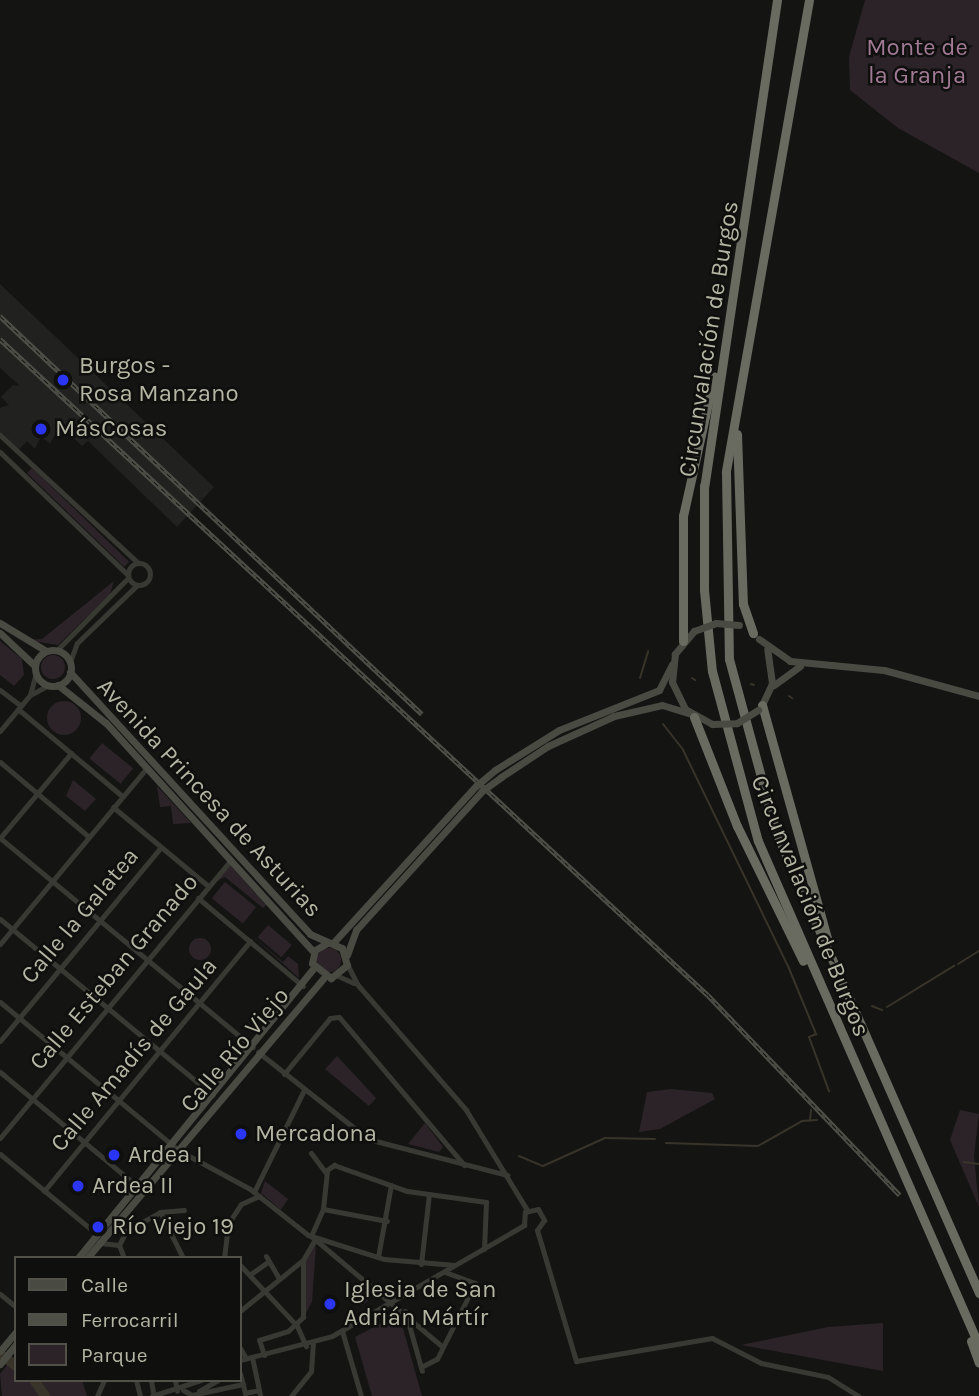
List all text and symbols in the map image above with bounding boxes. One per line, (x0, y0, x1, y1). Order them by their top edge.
park label: Monte de la Granja (866, 34, 968, 90)
street label: Circunvalación de Burgos (673, 199, 745, 479)
place label: Burgos - Rosa Manzano (79, 352, 239, 408)
marker: Burgos - Rosa Manzano (53, 370, 73, 390)
place label: MásCosas (55, 415, 167, 443)
marker: MásCosas (33, 421, 49, 437)
street label: Avenida Princesa de Asturias (91, 673, 327, 923)
street label: Circunvalación de Burgos (744, 771, 876, 1041)
street label: Calle la Galatea (15, 842, 145, 990)
street label: Calle Esteban Granado (24, 868, 204, 1076)
street label: Calle Amadís de Gaula (45, 952, 223, 1158)
street label: Calle Río Viejo (175, 982, 295, 1118)
place label: Mercadona (255, 1120, 377, 1148)
marker: Mercadona (233, 1126, 249, 1142)
place label: Ardea I (128, 1141, 203, 1169)
marker: Ardea I (106, 1147, 122, 1163)
place label: Ardea II (92, 1172, 173, 1200)
marker: Ardea II (70, 1178, 86, 1194)
place label: Río Viejo 19 (112, 1213, 234, 1241)
marker: Río Viejo 19 (90, 1219, 106, 1235)
legend (14, 1256, 242, 1382)
text: Calle (81, 1273, 128, 1297)
place label: Iglesia de San Adrián Mártír (344, 1276, 496, 1332)
marker: Iglesia de San Adrián Mártír (322, 1296, 338, 1312)
text: Ferrocarril (81, 1308, 179, 1332)
text: Parque (81, 1343, 148, 1367)

